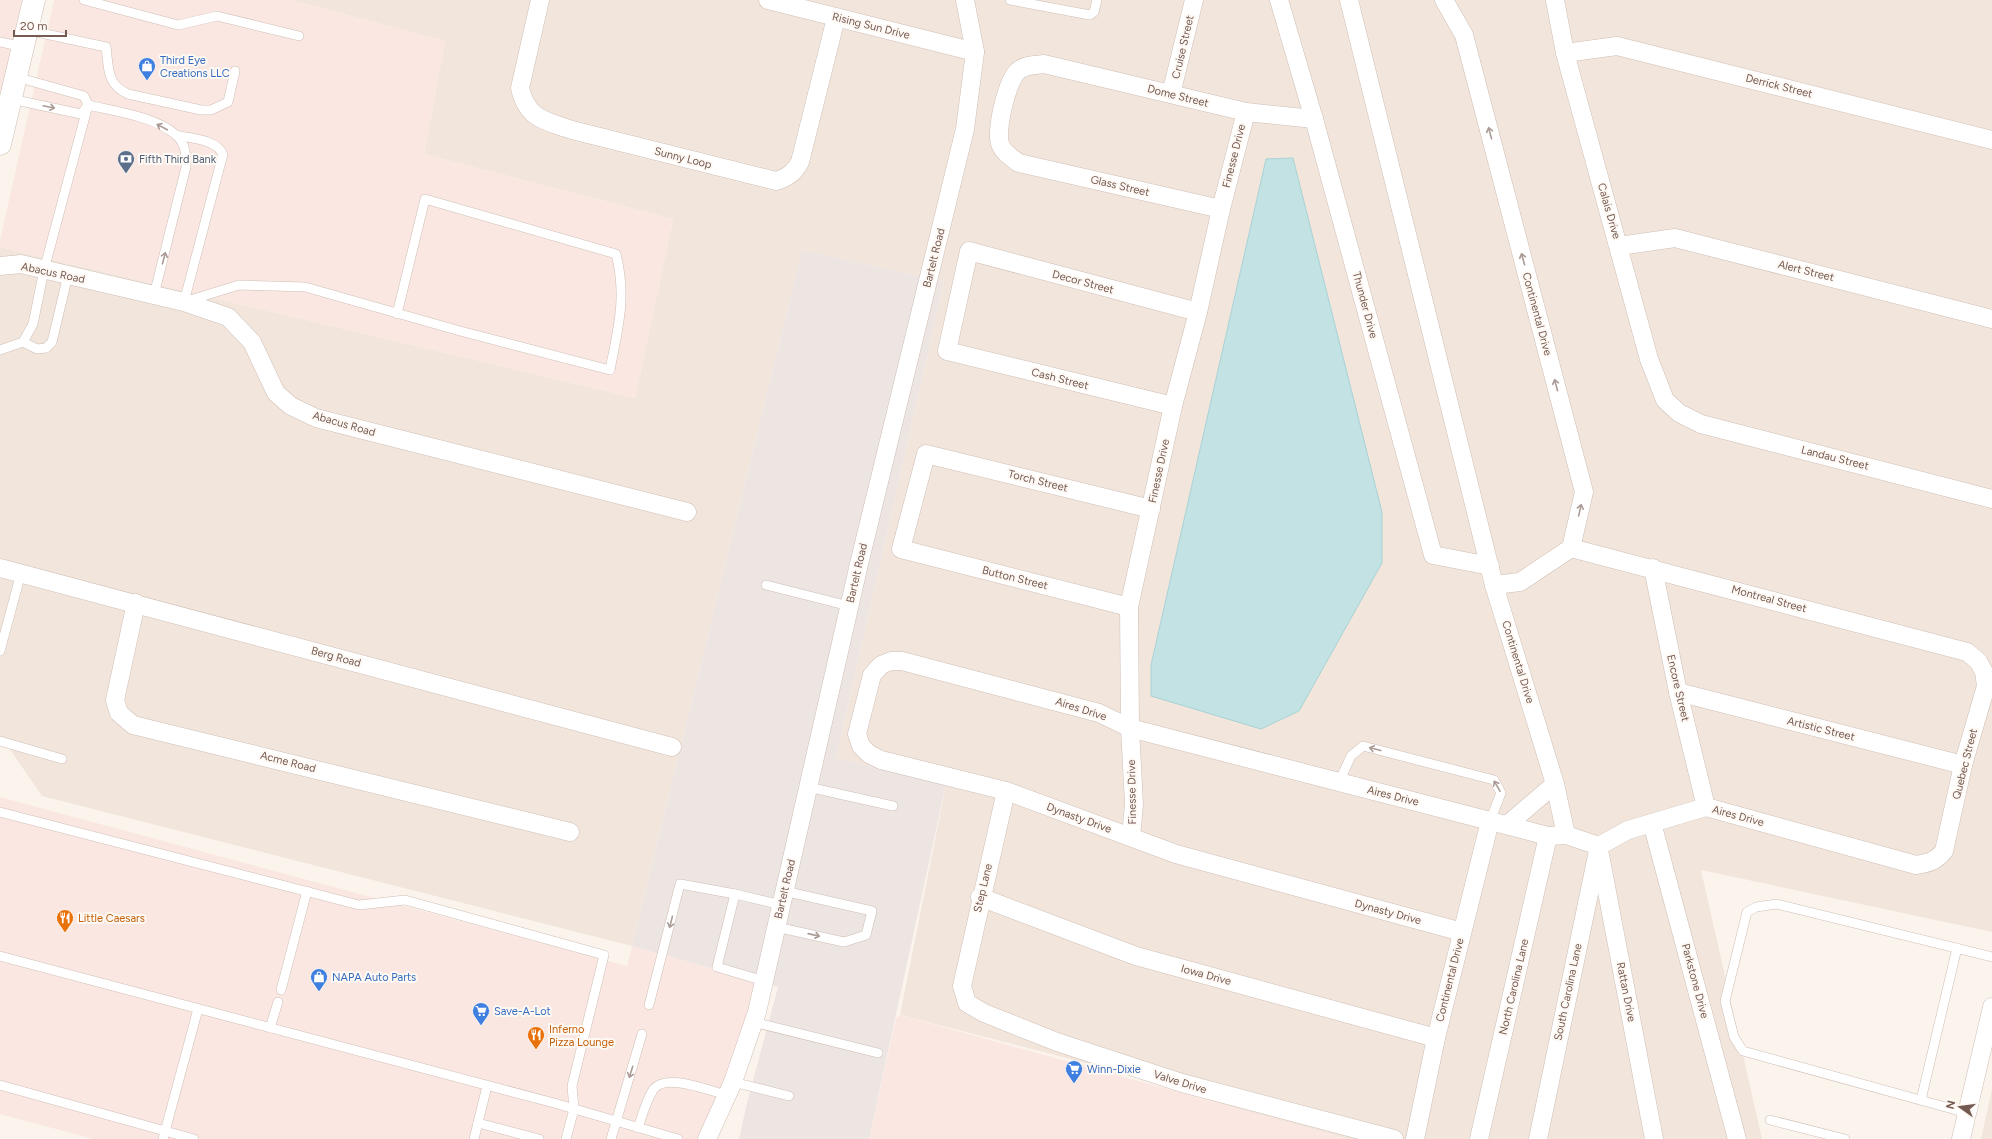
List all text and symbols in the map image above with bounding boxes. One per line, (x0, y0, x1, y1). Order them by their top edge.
street label: Rising Sun Drive (831, 10, 911, 42)
scale bar (14, 12, 66, 38)
street label: Cruise Street (1169, 14, 1197, 80)
text: 20 m (20, 19, 48, 33)
place label: Third Eye Creations LLC (160, 54, 230, 80)
shop icon: Third Eye Creations LLC (137, 56, 157, 81)
street label: Derrick Street (1744, 71, 1814, 101)
street label: Dome Street (1146, 82, 1210, 110)
one-way arrow (42, 104, 55, 112)
one-way arrow (157, 123, 169, 130)
street label: Finesse Drive (1220, 123, 1248, 189)
one-way arrow (1485, 127, 1493, 140)
street label: Sunny Loop (653, 145, 713, 172)
bank icon: Fifth Third Bank (116, 149, 136, 174)
place label: Fifth Third Bank (139, 153, 217, 166)
street label: Glass Street (1089, 173, 1151, 199)
street label: Calais Drive (1595, 182, 1623, 240)
street label: Bartelt Road (920, 227, 948, 289)
one-way arrow (160, 251, 168, 264)
one-way arrow (1518, 253, 1526, 266)
street label: Alert Street (1777, 258, 1835, 284)
street label: Abacus Road (20, 260, 86, 286)
street label: Decor Street (1051, 268, 1115, 296)
street label: Thunder Drive (1350, 270, 1380, 340)
street label: Continental Drive (1520, 271, 1554, 357)
street label: Cash Street (1030, 366, 1090, 392)
one-way arrow (1551, 378, 1559, 391)
street label: Abacus Road (311, 409, 377, 439)
street label: Finesse Drive (1146, 438, 1172, 504)
street label: Landau Street (1800, 443, 1870, 473)
street label: Torch Street (1007, 467, 1069, 495)
one-way arrow (1576, 504, 1584, 517)
street label: Bartelt Road (844, 542, 870, 604)
street label: Button Street (981, 564, 1049, 592)
street label: Montreal Street (1730, 583, 1808, 615)
street label: Continental Drive (1499, 619, 1537, 705)
street label: Berg Road (310, 644, 362, 670)
street label: Encore Street (1664, 653, 1692, 723)
street label: Aires Drive (1054, 695, 1108, 723)
street label: Artistic Street (1786, 714, 1856, 744)
street label: Quebec Street (1950, 727, 1980, 801)
one-way arrow (1368, 745, 1381, 753)
street label: Acme Road (259, 749, 317, 775)
street label: Finesse Drive (1125, 759, 1139, 825)
one-way arrow (1493, 780, 1501, 792)
street label: Aires Drive (1366, 783, 1420, 809)
street label: Dynasty Drive (1045, 800, 1113, 836)
street label: Aires Drive (1711, 803, 1765, 829)
street label: Bartelt Road (772, 858, 798, 920)
street label: Step Lane (971, 862, 995, 914)
street label: Dynasty Drive (1353, 897, 1423, 927)
restaurant icon: Little Caesars (55, 908, 75, 933)
place label: Little Caesars (78, 912, 145, 925)
one-way arrow (666, 915, 674, 928)
one-way arrow (807, 932, 820, 940)
street label: Continental Drive (1433, 937, 1467, 1023)
street label: North Carolina Lane (1497, 938, 1531, 1036)
street label: South Carolina Lane (1551, 942, 1585, 1042)
street label: Parkstone Drive (1679, 942, 1711, 1020)
street label: Rattan Drive (1614, 961, 1638, 1023)
street label: Iowa Drive (1179, 962, 1233, 988)
shop icon: NAPA Auto Parts (309, 967, 329, 992)
place label: NAPA Auto Parts (332, 971, 416, 984)
supermarket icon: Save-A-Lot (471, 1001, 491, 1026)
place label: Save-A-Lot (494, 1005, 551, 1018)
place label: Inferno Pizza Lounge (549, 1023, 614, 1049)
restaurant icon: Inferno Pizza Lounge (526, 1025, 546, 1050)
supermarket icon: Winn-Dixie (1064, 1059, 1084, 1084)
place label: Winn-Dixie (1087, 1063, 1141, 1076)
one-way arrow (627, 1065, 634, 1078)
street label: Valve Drive (1152, 1068, 1208, 1096)
north arrow (1940, 1087, 1980, 1127)
text: N (1943, 1099, 1958, 1110)

